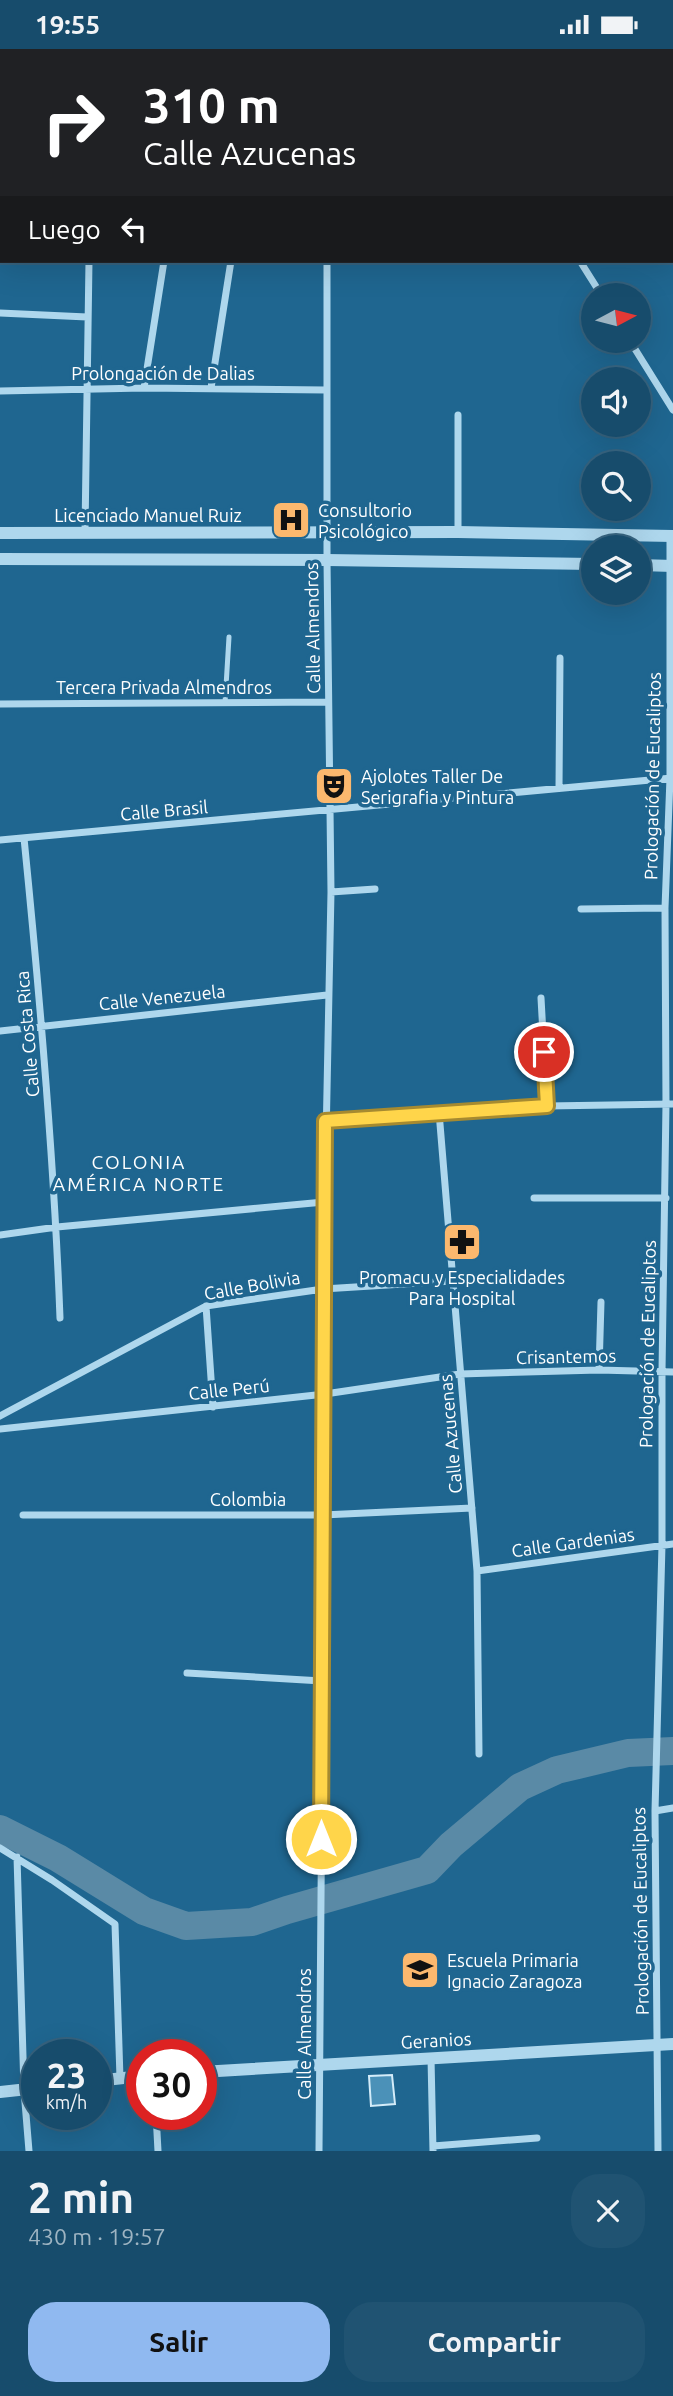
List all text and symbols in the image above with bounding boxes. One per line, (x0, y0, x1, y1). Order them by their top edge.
text: 19:55 (35, 10, 100, 39)
icon: right (28, 77, 119, 168)
text: 310 m (143, 77, 280, 132)
text: Calle Azucenas (143, 135, 356, 171)
icon: left (115, 210, 153, 248)
text: Luego (28, 215, 101, 244)
north arrow (581, 283, 651, 353)
map controls (581, 283, 651, 605)
street label: Prolongación de Dalias (71, 363, 255, 383)
button: sound (581, 367, 651, 437)
button: search (581, 451, 651, 521)
hospital icon: Consultorio Psicológico (270, 499, 312, 541)
place label: Consultorio Psicológico (318, 500, 412, 541)
street label: Licenciado Manuel Ruiz (54, 505, 242, 525)
button: layers (581, 535, 651, 605)
street label: Calle Almendros (301, 562, 323, 694)
street label: Prologación de Eucaliptos (640, 672, 664, 880)
street label: Tercera Privada Almendros (56, 677, 272, 697)
theatre icon: Ajolotes Taller De Serigrafia y Pintura (313, 765, 355, 807)
place label: Ajolotes Taller De Serigrafia y Pintura (361, 766, 514, 807)
street label: Calle Brasil (119, 796, 209, 824)
street label: Calle Costa Rica (12, 970, 42, 1098)
street label: Calle Venezuela (98, 980, 226, 1014)
pin (514, 1022, 574, 1082)
icon: arrive (525, 1033, 563, 1071)
district label: COLONIA AMÉRICA NORTE (53, 1151, 225, 1195)
pharmacy icon: Promacu y Especialidades Para Hospital (441, 1221, 483, 1263)
street label: Prologación de Eucaliptos (635, 1240, 659, 1448)
street label: Calle Bolivia (202, 1267, 302, 1303)
place label: Promacu y Especialidades Para Hospital (359, 1267, 565, 1308)
street label: Crisantemos (516, 1345, 617, 1367)
street label: Calle Azucenas (435, 1373, 465, 1495)
street label: Calle Perú (188, 1375, 270, 1403)
street label: Colombia (210, 1489, 286, 1509)
street label: Calle Gardenias (510, 1523, 636, 1561)
position arrow (284, 1802, 358, 1876)
street label: Prologación de Eucaliptos (628, 1807, 652, 2015)
school or university icon: Escuela Primaria Ignacio Zaragoza (399, 1949, 441, 1991)
place label: Escuela Primaria Ignacio Zaragoza (447, 1950, 583, 1991)
street label: Calle Almendros (294, 1968, 314, 2100)
street label: Geranios (400, 2028, 472, 2052)
speed limit sign: 30 (126, 2039, 217, 2130)
text: 23 (47, 2055, 86, 2095)
text: km/h (46, 2092, 87, 2112)
text: 2 min (28, 2174, 134, 2221)
button: close (571, 2174, 645, 2248)
text: 430 m · 19:57 (28, 2224, 166, 2249)
button: Salir (28, 2302, 330, 2382)
button: Compartir (344, 2302, 645, 2382)

